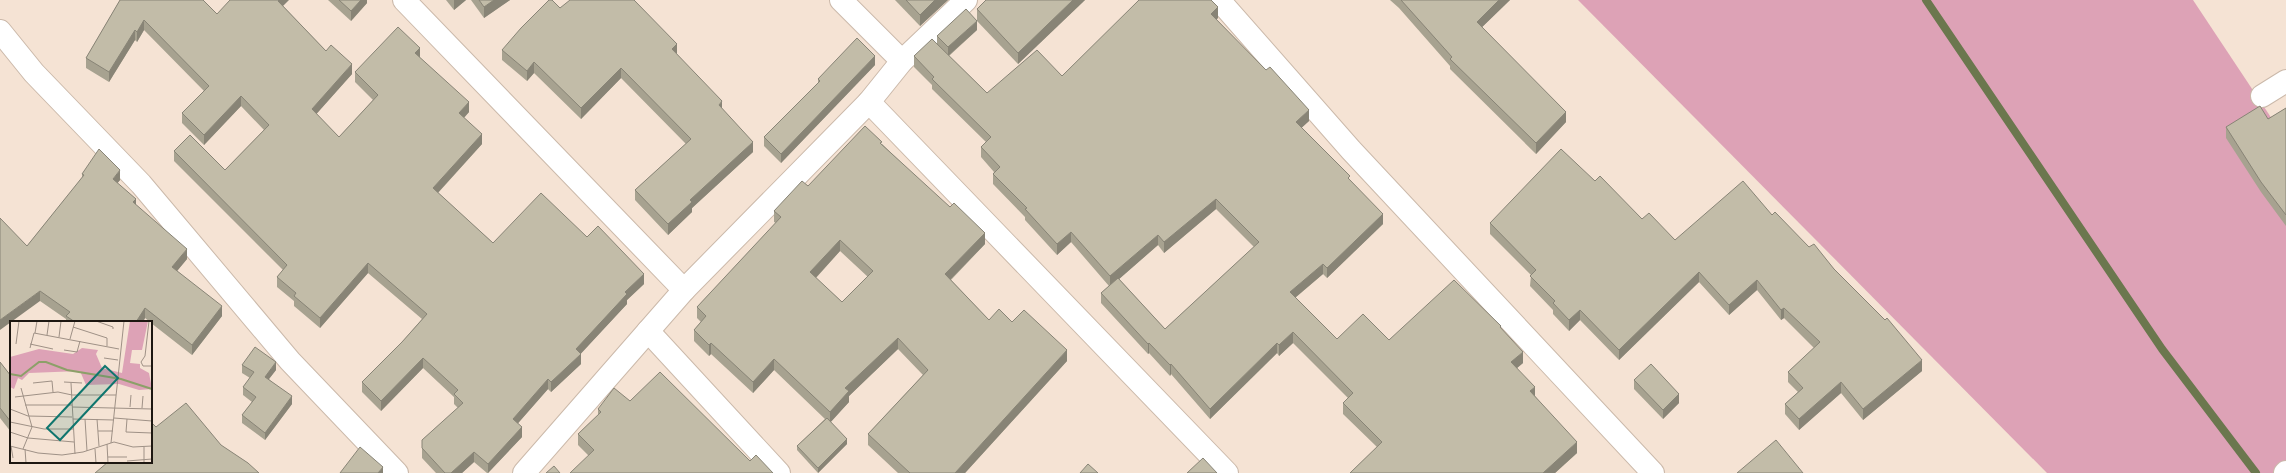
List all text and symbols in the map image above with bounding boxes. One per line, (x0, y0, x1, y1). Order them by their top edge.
inset map (10, 321, 152, 463)

